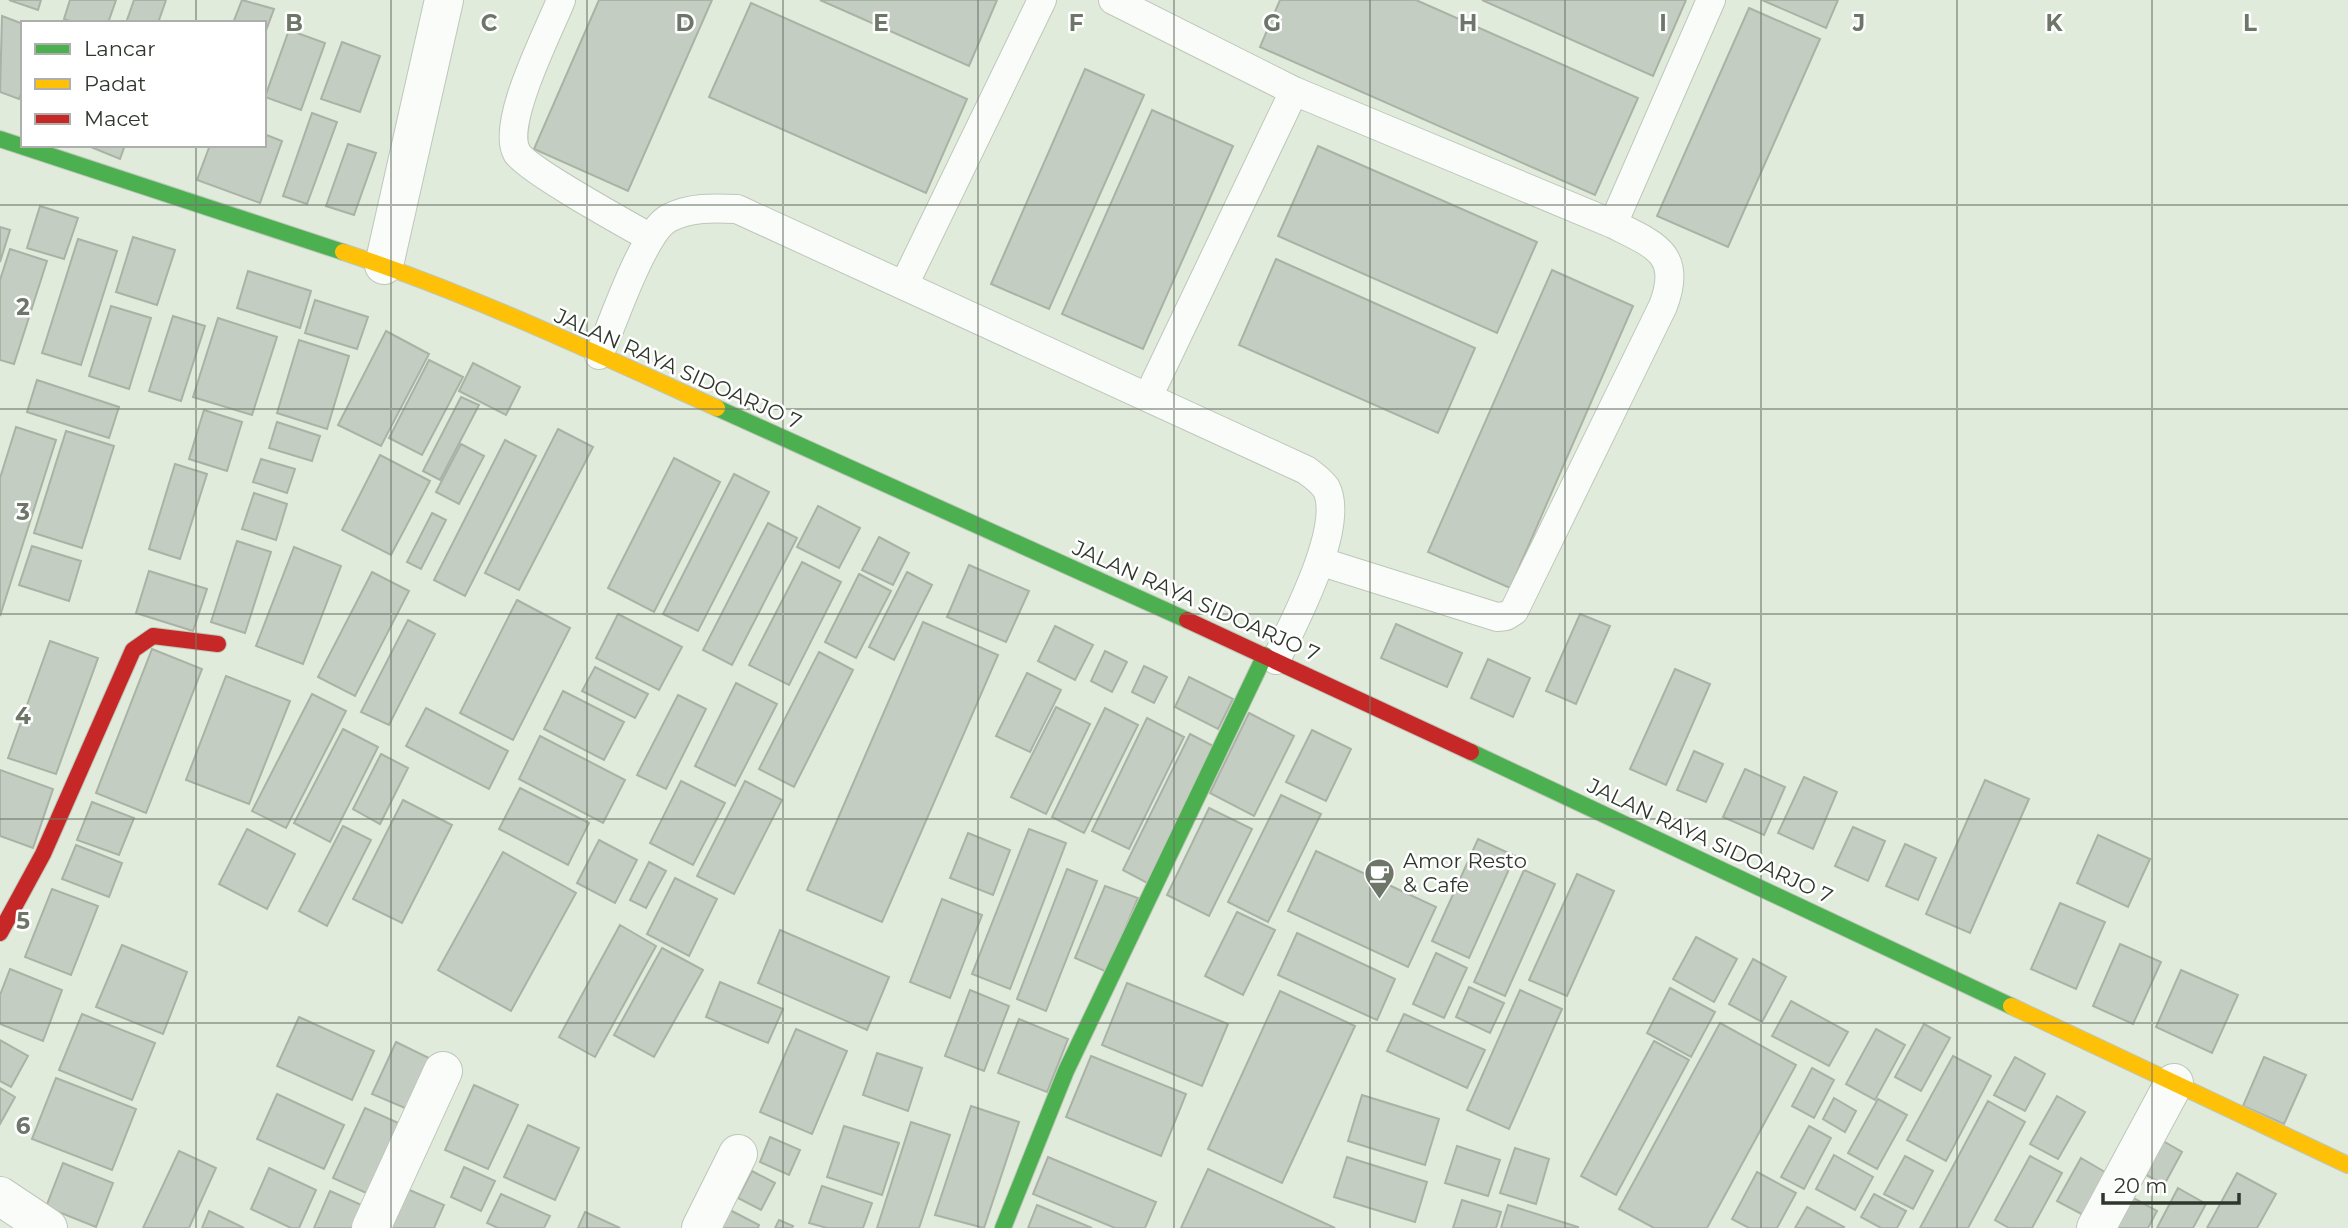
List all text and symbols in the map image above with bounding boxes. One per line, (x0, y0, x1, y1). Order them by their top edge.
text: B (285, 9, 303, 37)
text: C (481, 9, 498, 37)
text: D (676, 9, 695, 37)
text: E (873, 9, 889, 37)
text: F (1069, 9, 1084, 37)
text: G (1263, 9, 1281, 37)
text: H (1459, 9, 1477, 37)
text: I (1659, 9, 1667, 37)
text: J (1852, 9, 1865, 37)
text: K (2045, 9, 2063, 37)
text: L (2243, 9, 2257, 37)
legend (21, 21, 266, 147)
text: Lancar (84, 36, 156, 61)
text: Padat (84, 71, 146, 96)
text: Macet (84, 106, 149, 131)
text: 2 (16, 293, 30, 321)
street label: JALAN RAYA SIDOARJO 7 (550, 302, 805, 434)
text: 3 (15, 498, 30, 526)
street label: JALAN RAYA SIDOARJO 7 (1068, 534, 1323, 666)
text: 4 (15, 702, 31, 730)
street label: JALAN RAYA SIDOARJO 7 (1583, 772, 1837, 908)
place label: Amor Resto & Cafe (1403, 848, 1527, 897)
cafe icon: Amor Resto & Cafe (1363, 856, 1397, 900)
text: 5 (16, 907, 30, 935)
text: 6 (16, 1112, 31, 1140)
scale bar (2103, 1162, 2240, 1206)
text: 20 m (2114, 1173, 2168, 1198)

